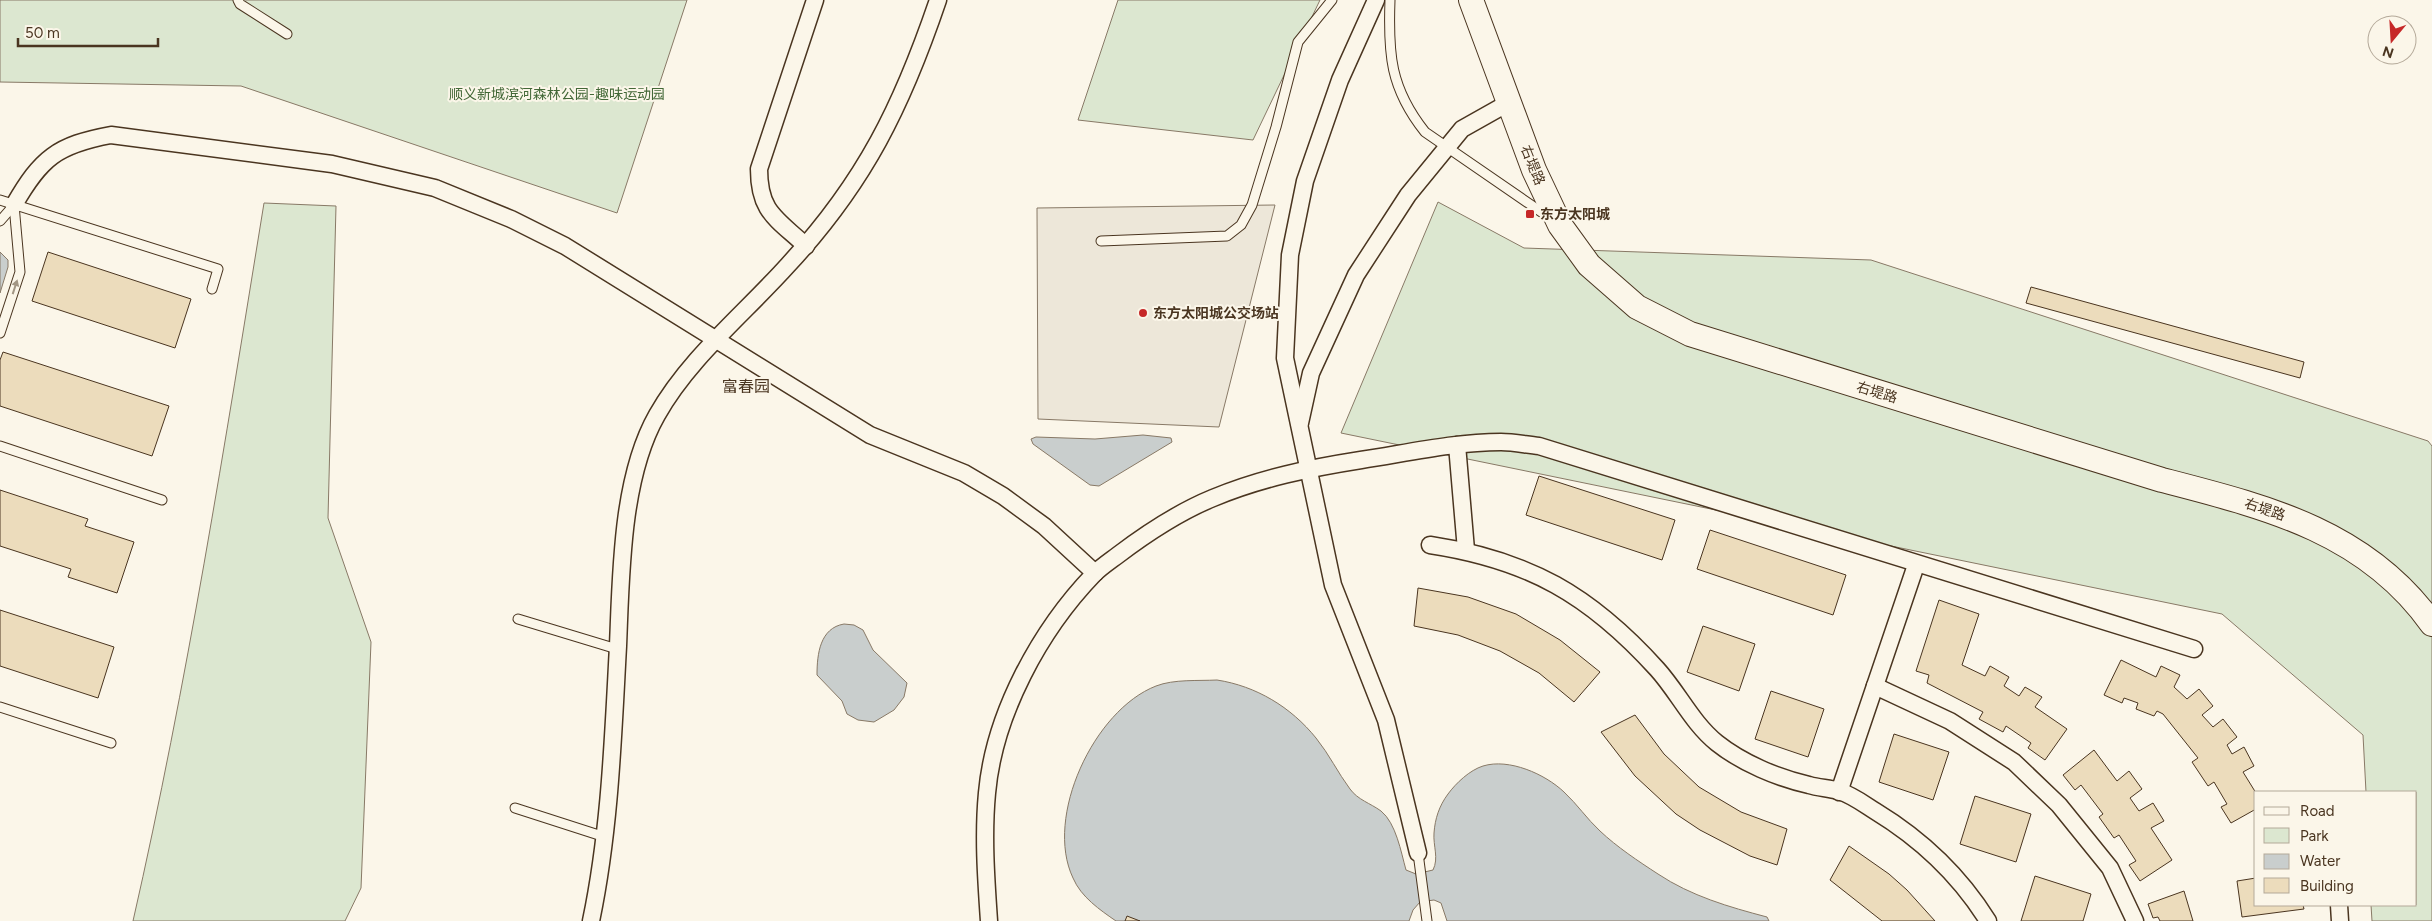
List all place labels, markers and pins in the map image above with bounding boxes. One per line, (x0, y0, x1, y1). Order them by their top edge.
place label: 东方太阳城 (1540, 206, 1610, 223)
marker: 东方太阳城 (1524, 208, 1536, 220)
place label: 东方太阳城公交场站 (1153, 305, 1279, 322)
marker: 东方太阳城公交场站 (1137, 307, 1149, 319)

